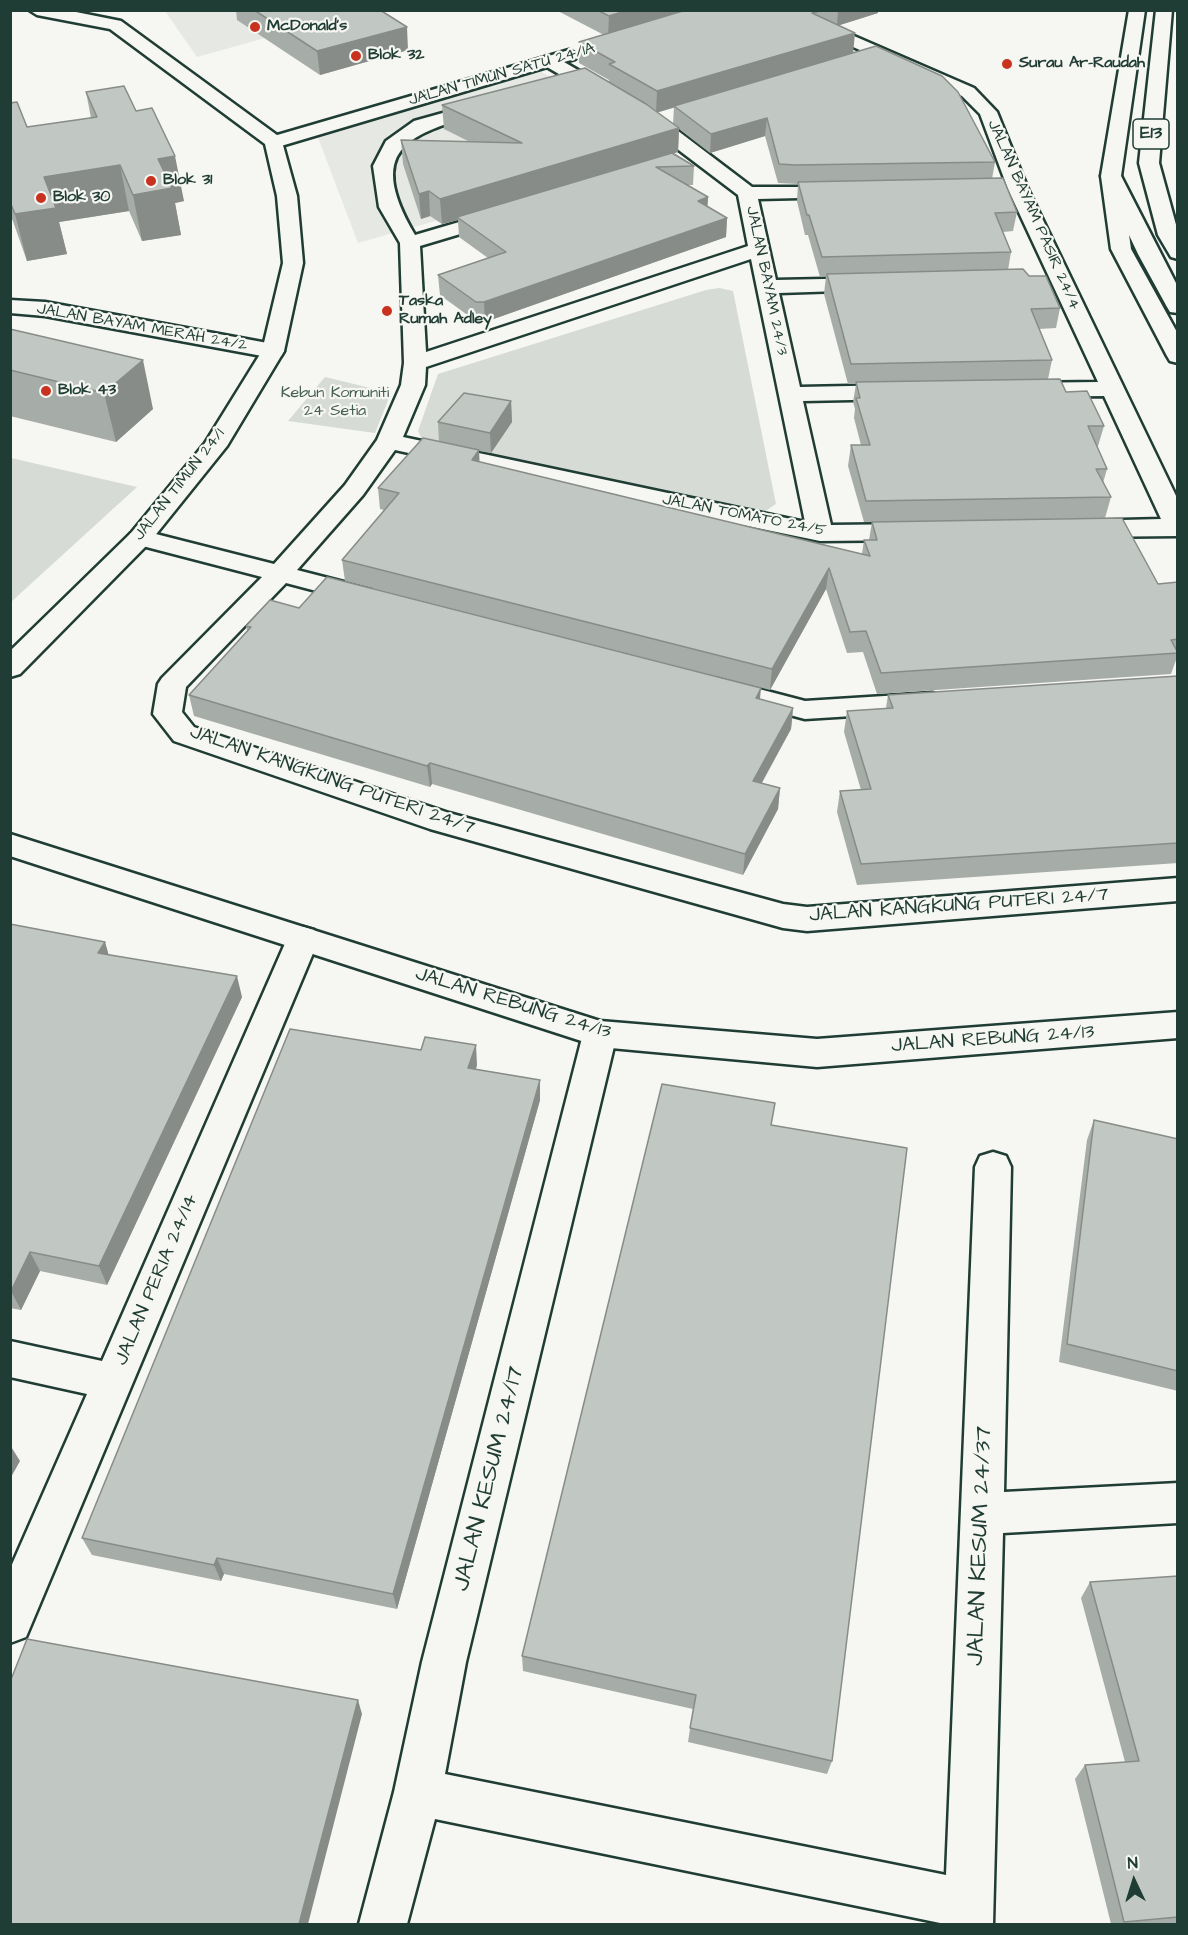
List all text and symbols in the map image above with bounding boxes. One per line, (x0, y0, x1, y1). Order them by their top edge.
place label: McDonald's (267, 17, 347, 37)
marker: McDonald's (248, 20, 262, 34)
street label: JALAN TIMUN SATU 24/1A (407, 39, 597, 111)
place label: Blok 32 (368, 46, 424, 66)
marker: Blok 32 (349, 49, 363, 63)
place label: Surau Ar-Raudah (1019, 54, 1145, 74)
marker: Surau Ar-Raudah (1000, 57, 1014, 71)
street label: JALAN BAYAM PASIR 24/4 (982, 117, 1084, 313)
road number: E13 (1133, 119, 1169, 149)
place label: Blok 31 (163, 171, 212, 191)
marker: Blok 31 (144, 174, 158, 188)
place label: Blok 30 (53, 188, 110, 208)
marker: Blok 30 (34, 191, 48, 205)
street label: JALAN BAYAM 24/3 (741, 205, 791, 357)
place label: Taska Rumah Adley (399, 292, 492, 330)
street label: JALAN BAYAM MERAH 24/2 (35, 300, 249, 356)
marker: Taska Rumah Adley (380, 304, 394, 318)
place label: Blok 43 (58, 381, 116, 401)
marker: Blok 43 (39, 384, 53, 398)
park label: Kebun Komuniti 24 Setia (281, 384, 389, 422)
street label: JALAN TIMUN 24/1 (130, 425, 230, 545)
street label: JALAN TOMATO 24/5 (660, 491, 828, 541)
street label: JALAN KANGKUNG PUTERI 24/7 (186, 721, 478, 841)
street label: JALAN KANGKUNG PUTERI 24/7 (809, 884, 1109, 928)
street label: JALAN REBUNG 24/13 (412, 963, 614, 1045)
street label: JALAN REBUNG 24/13 (891, 1021, 1095, 1059)
street label: JALAN PERIA 24/14 (110, 1191, 204, 1369)
street label: JALAN KESUM 24/17 (448, 1364, 532, 1594)
street label: JALAN KESUM 24/37 (962, 1426, 1000, 1666)
north arrow (1104, 1851, 1164, 1911)
text: N (1127, 1852, 1139, 1874)

